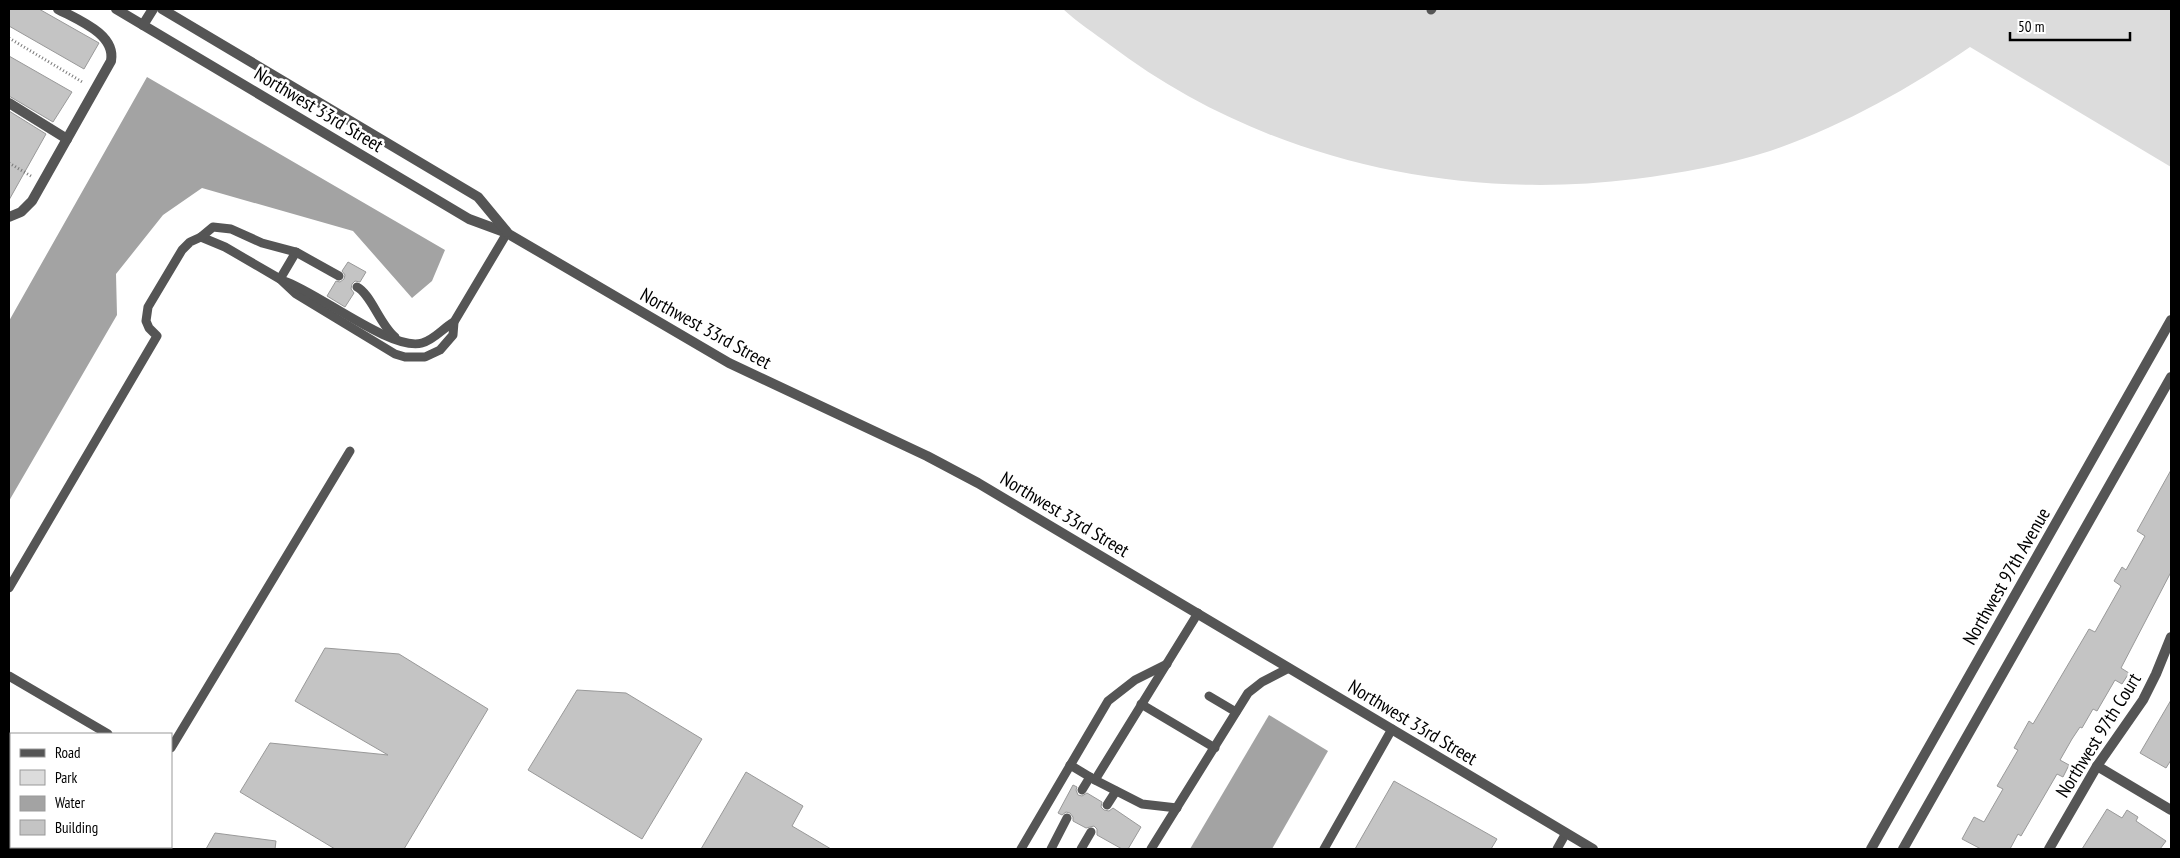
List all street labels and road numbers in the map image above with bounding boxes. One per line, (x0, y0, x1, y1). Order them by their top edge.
street label: Northwest 33rd Street (250, 61, 388, 157)
street label: Northwest 33rd Street (636, 282, 776, 374)
street label: Northwest 33rd Street (996, 466, 1134, 562)
street label: Northwest 97th Avenue (1957, 503, 2055, 649)
street label: Northwest 97th Court (2050, 668, 2146, 802)
street label: Northwest 33rd Street (1344, 674, 1482, 770)

